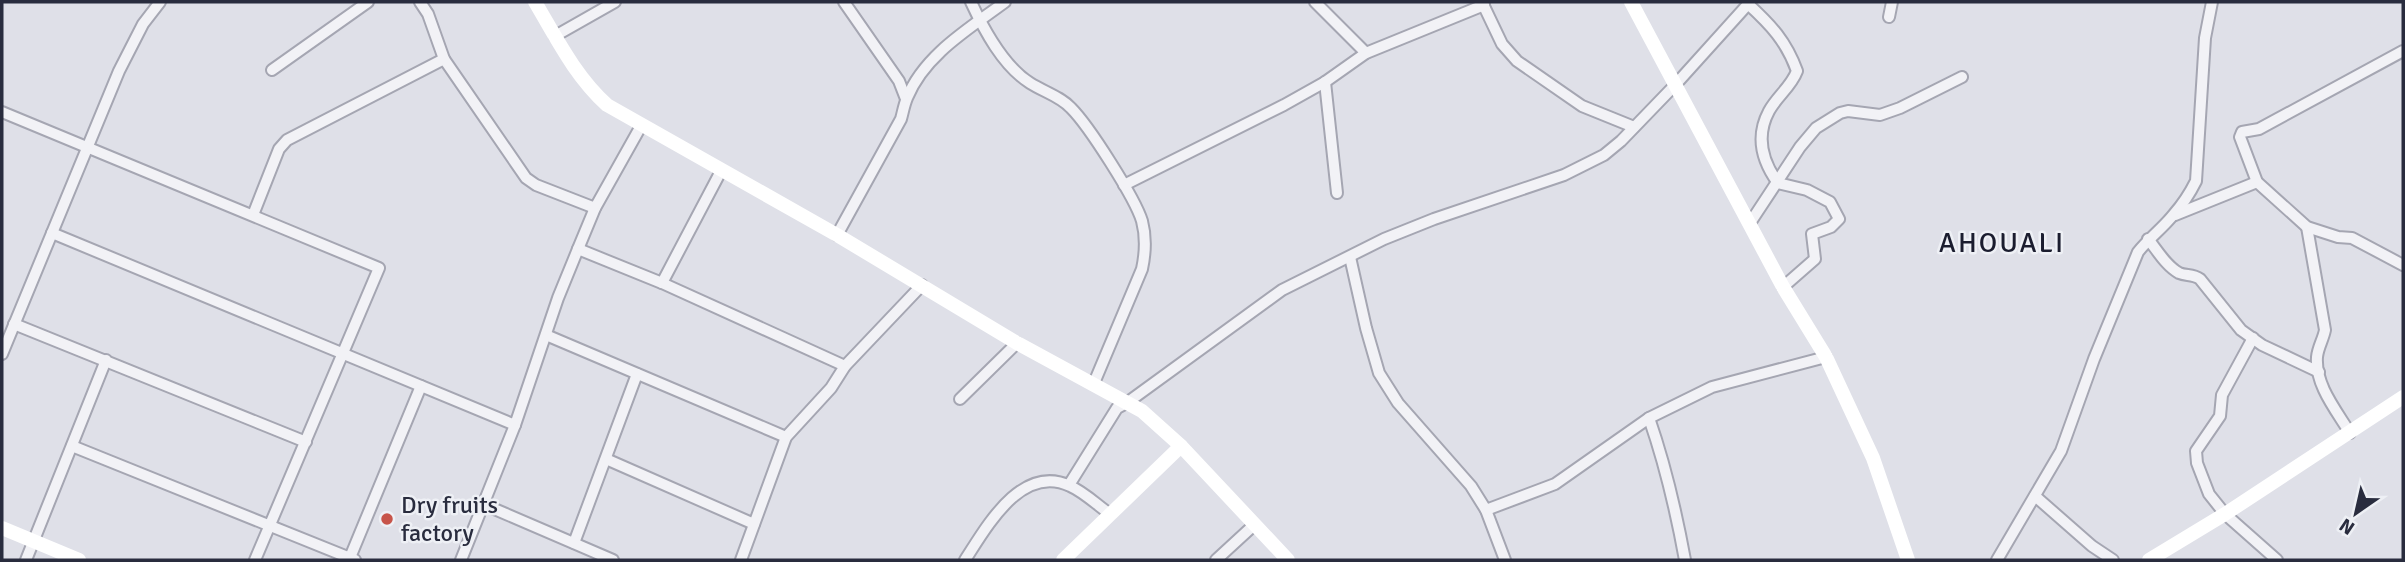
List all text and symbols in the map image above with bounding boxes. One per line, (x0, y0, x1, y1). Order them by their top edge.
district label: AHOUALI (1939, 226, 2065, 260)
north arrow (2321, 478, 2391, 548)
place label: Dry fruits factory (401, 490, 498, 548)
marker: Dry fruits factory (379, 511, 395, 527)
text: N (2335, 513, 2359, 540)

